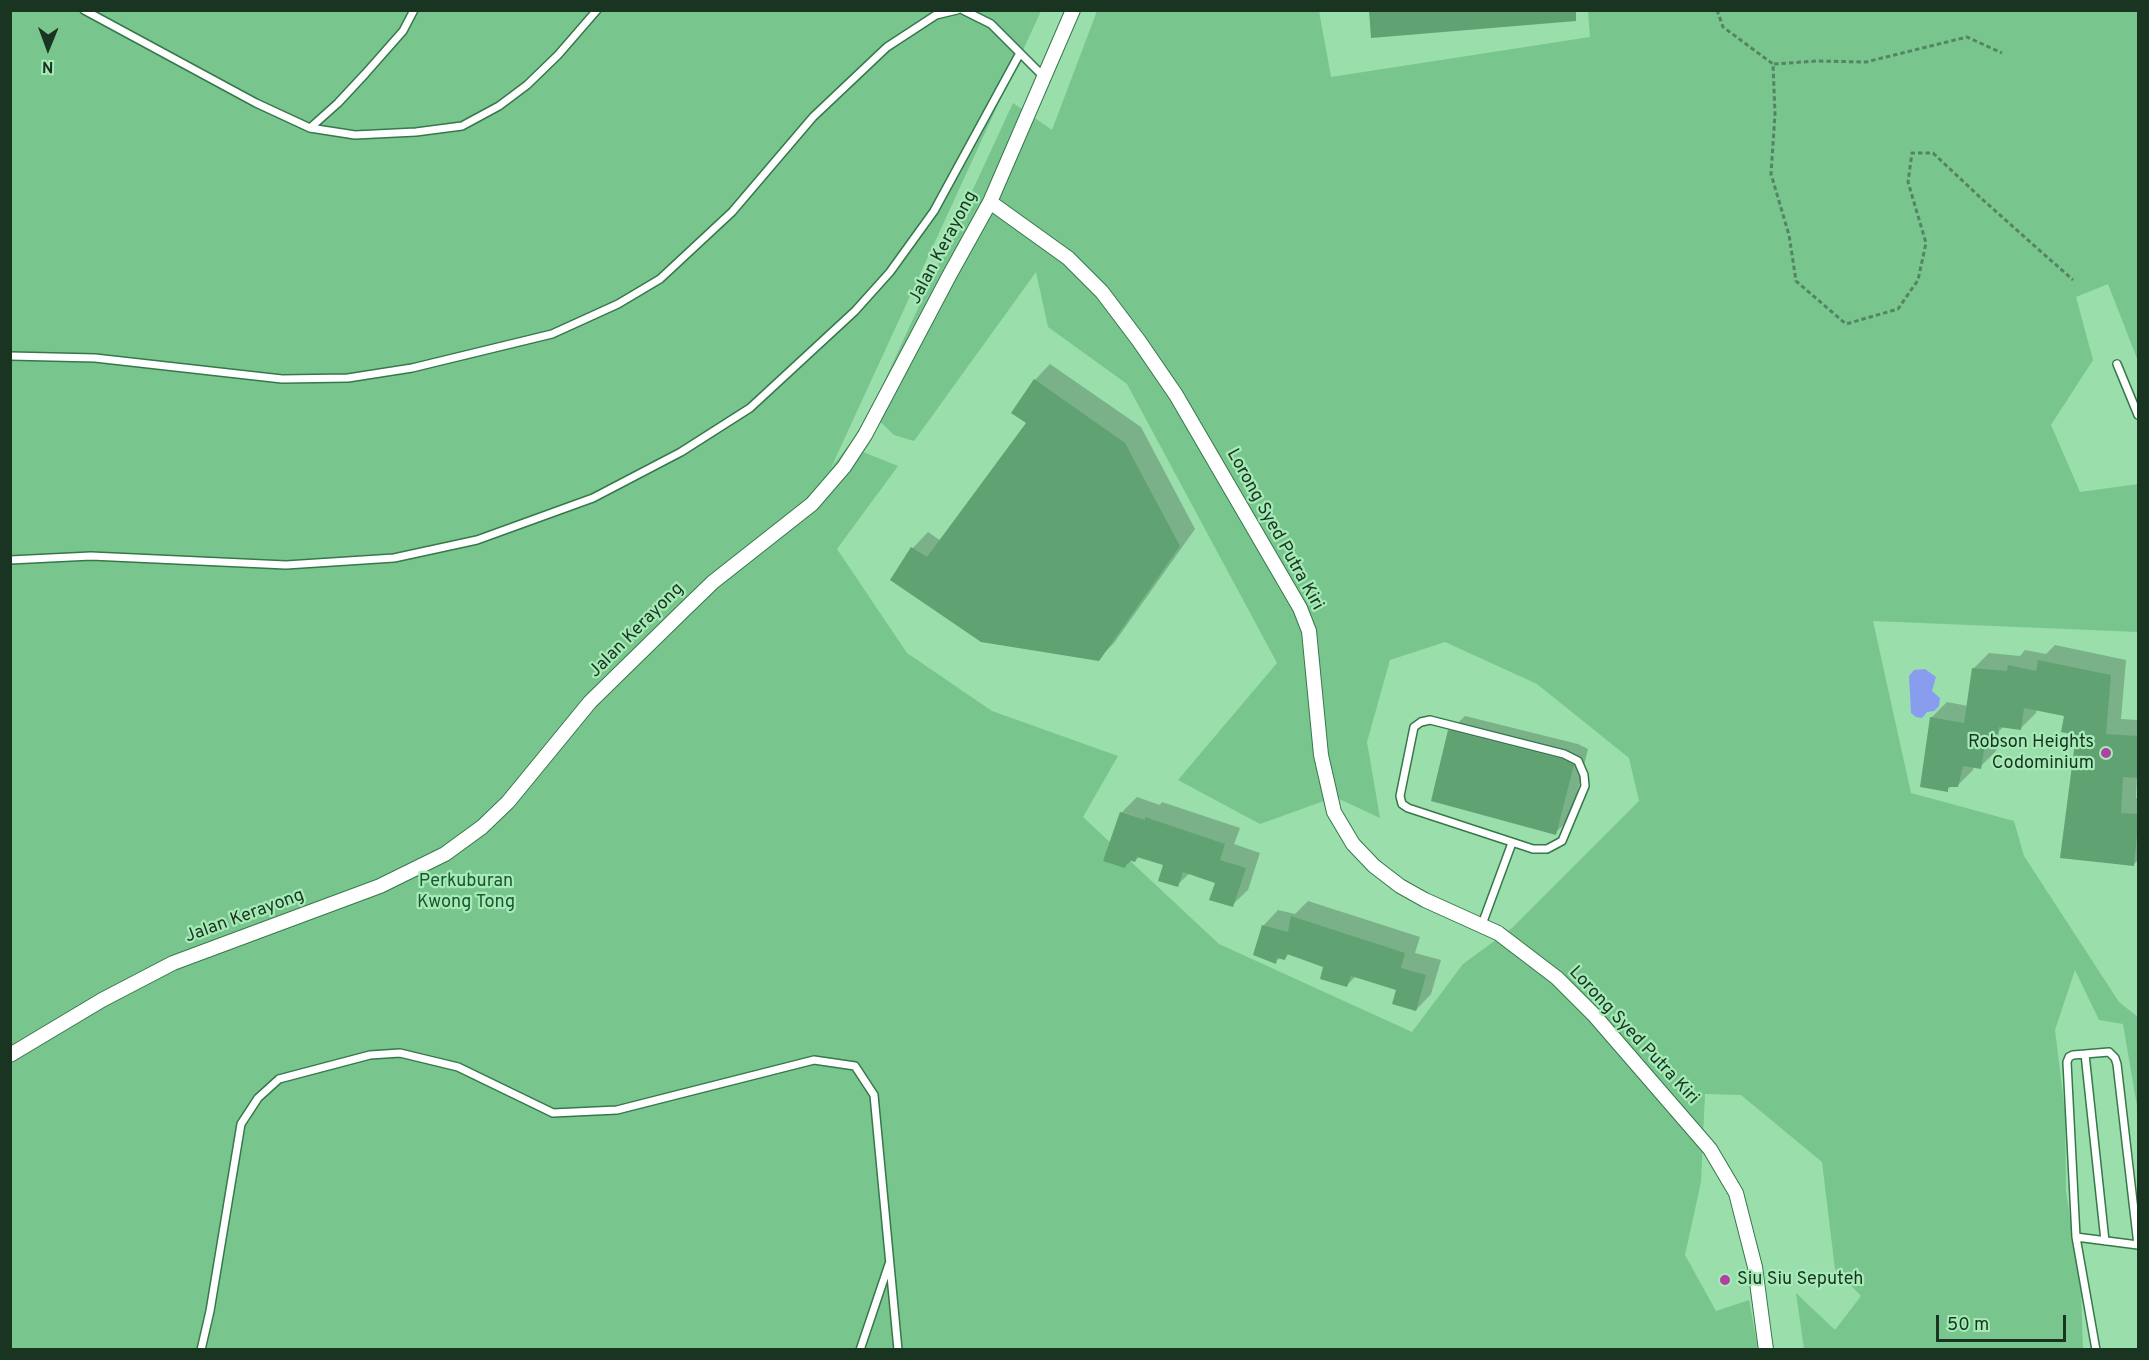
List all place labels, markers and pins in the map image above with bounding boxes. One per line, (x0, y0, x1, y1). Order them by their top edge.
place label: Robson Heights Codominium (1968, 732, 2094, 774)
marker: Robson Heights Codominium (2099, 746, 2113, 760)
place label: Siu Siu Seputeh (1737, 1269, 1864, 1291)
marker: Siu Siu Seputeh (1718, 1273, 1732, 1287)

